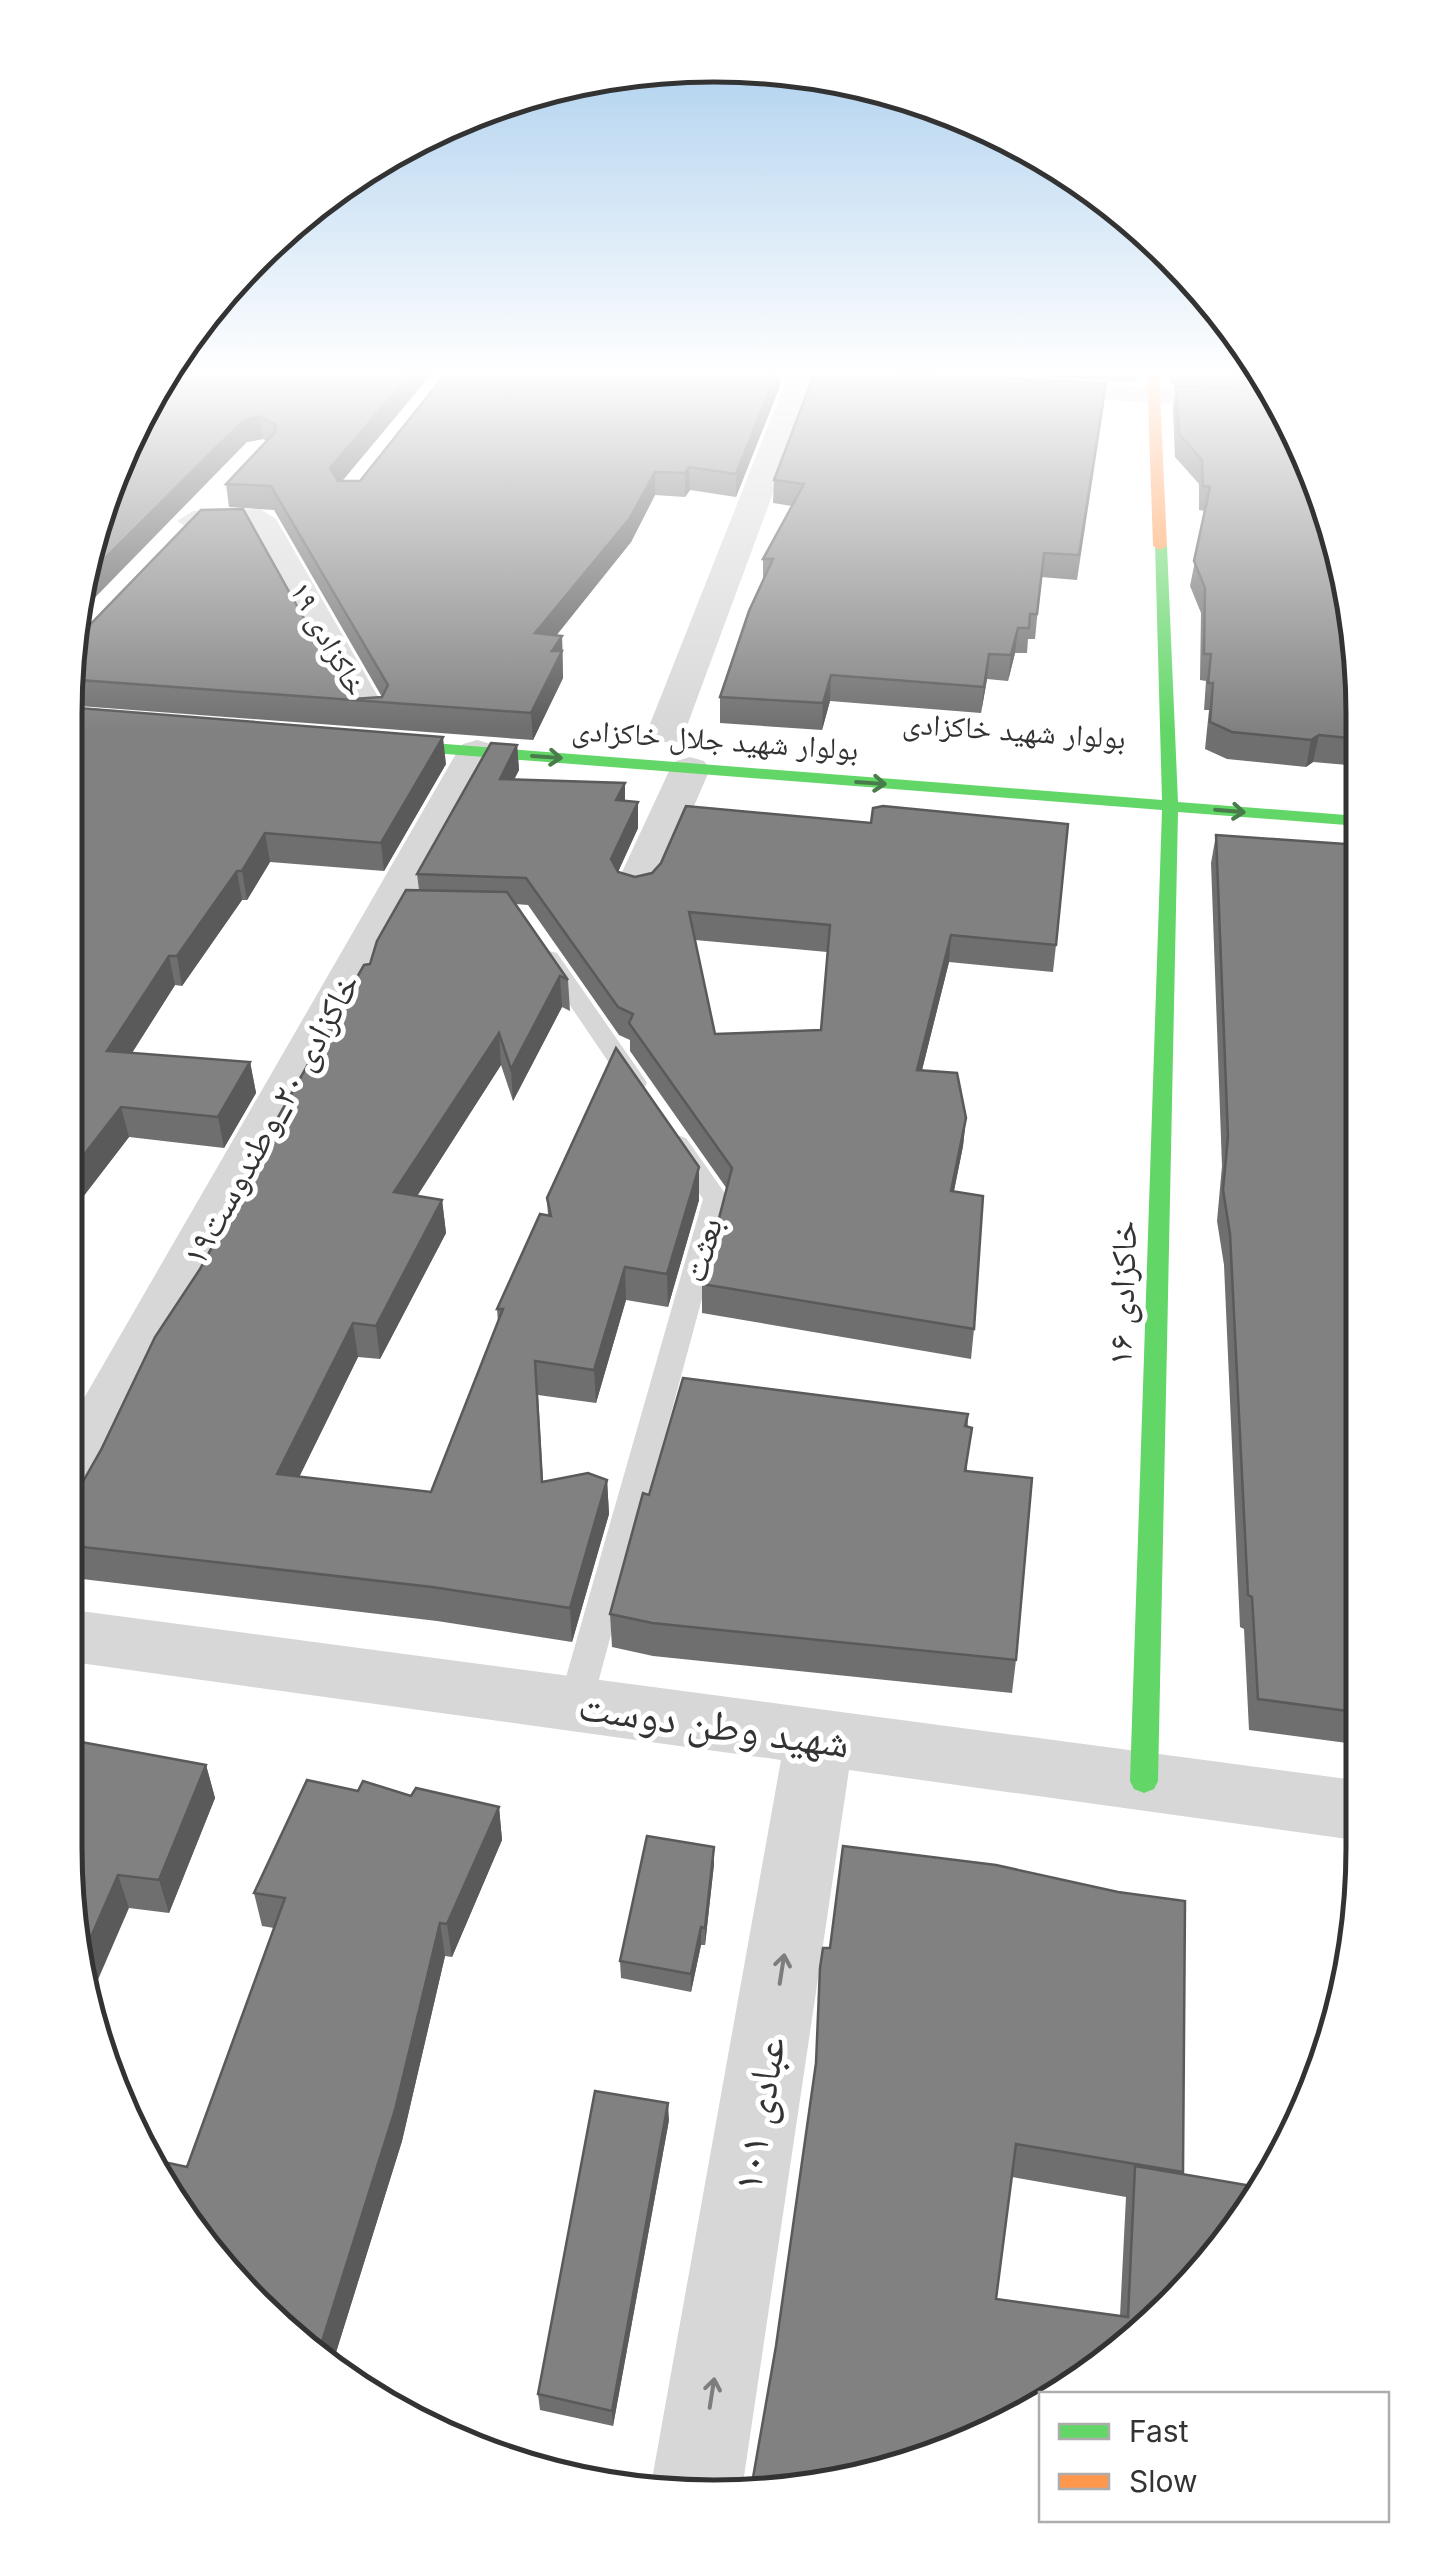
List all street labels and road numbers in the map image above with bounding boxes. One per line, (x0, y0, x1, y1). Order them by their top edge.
street label: خاکزادی ۱۹ (282, 575, 375, 702)
street label: بولوار شهید خاکزادی (901, 704, 1127, 757)
street label: بولوار شهید جلال خاکزادی (570, 711, 860, 768)
street label: خاکزادی ۲۰_وطندوست۱۹ (172, 965, 369, 1272)
street label: بعثت (672, 1213, 730, 1287)
street label: خاکزادی ۱۶ (1097, 1220, 1146, 1366)
street label: شهید وطن دوست (575, 1679, 853, 1769)
street label: عبادی ۱۰۱ (720, 2033, 796, 2195)

